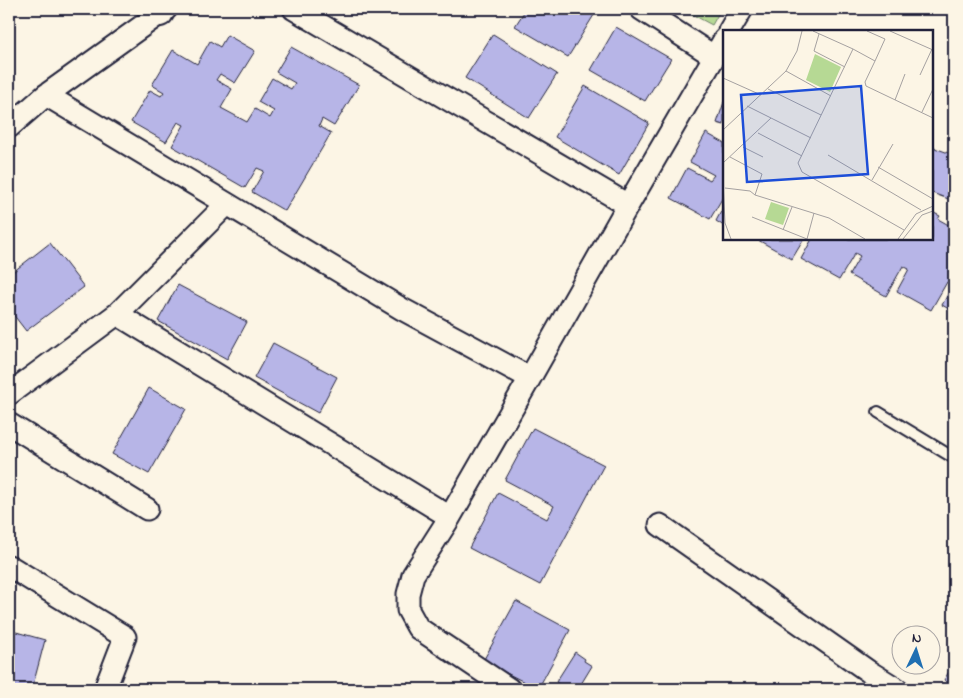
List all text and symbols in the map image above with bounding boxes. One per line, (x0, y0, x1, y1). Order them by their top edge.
inset map (723, 30, 933, 240)
north arrow (890, 626, 940, 676)
text: N (911, 628, 922, 649)

